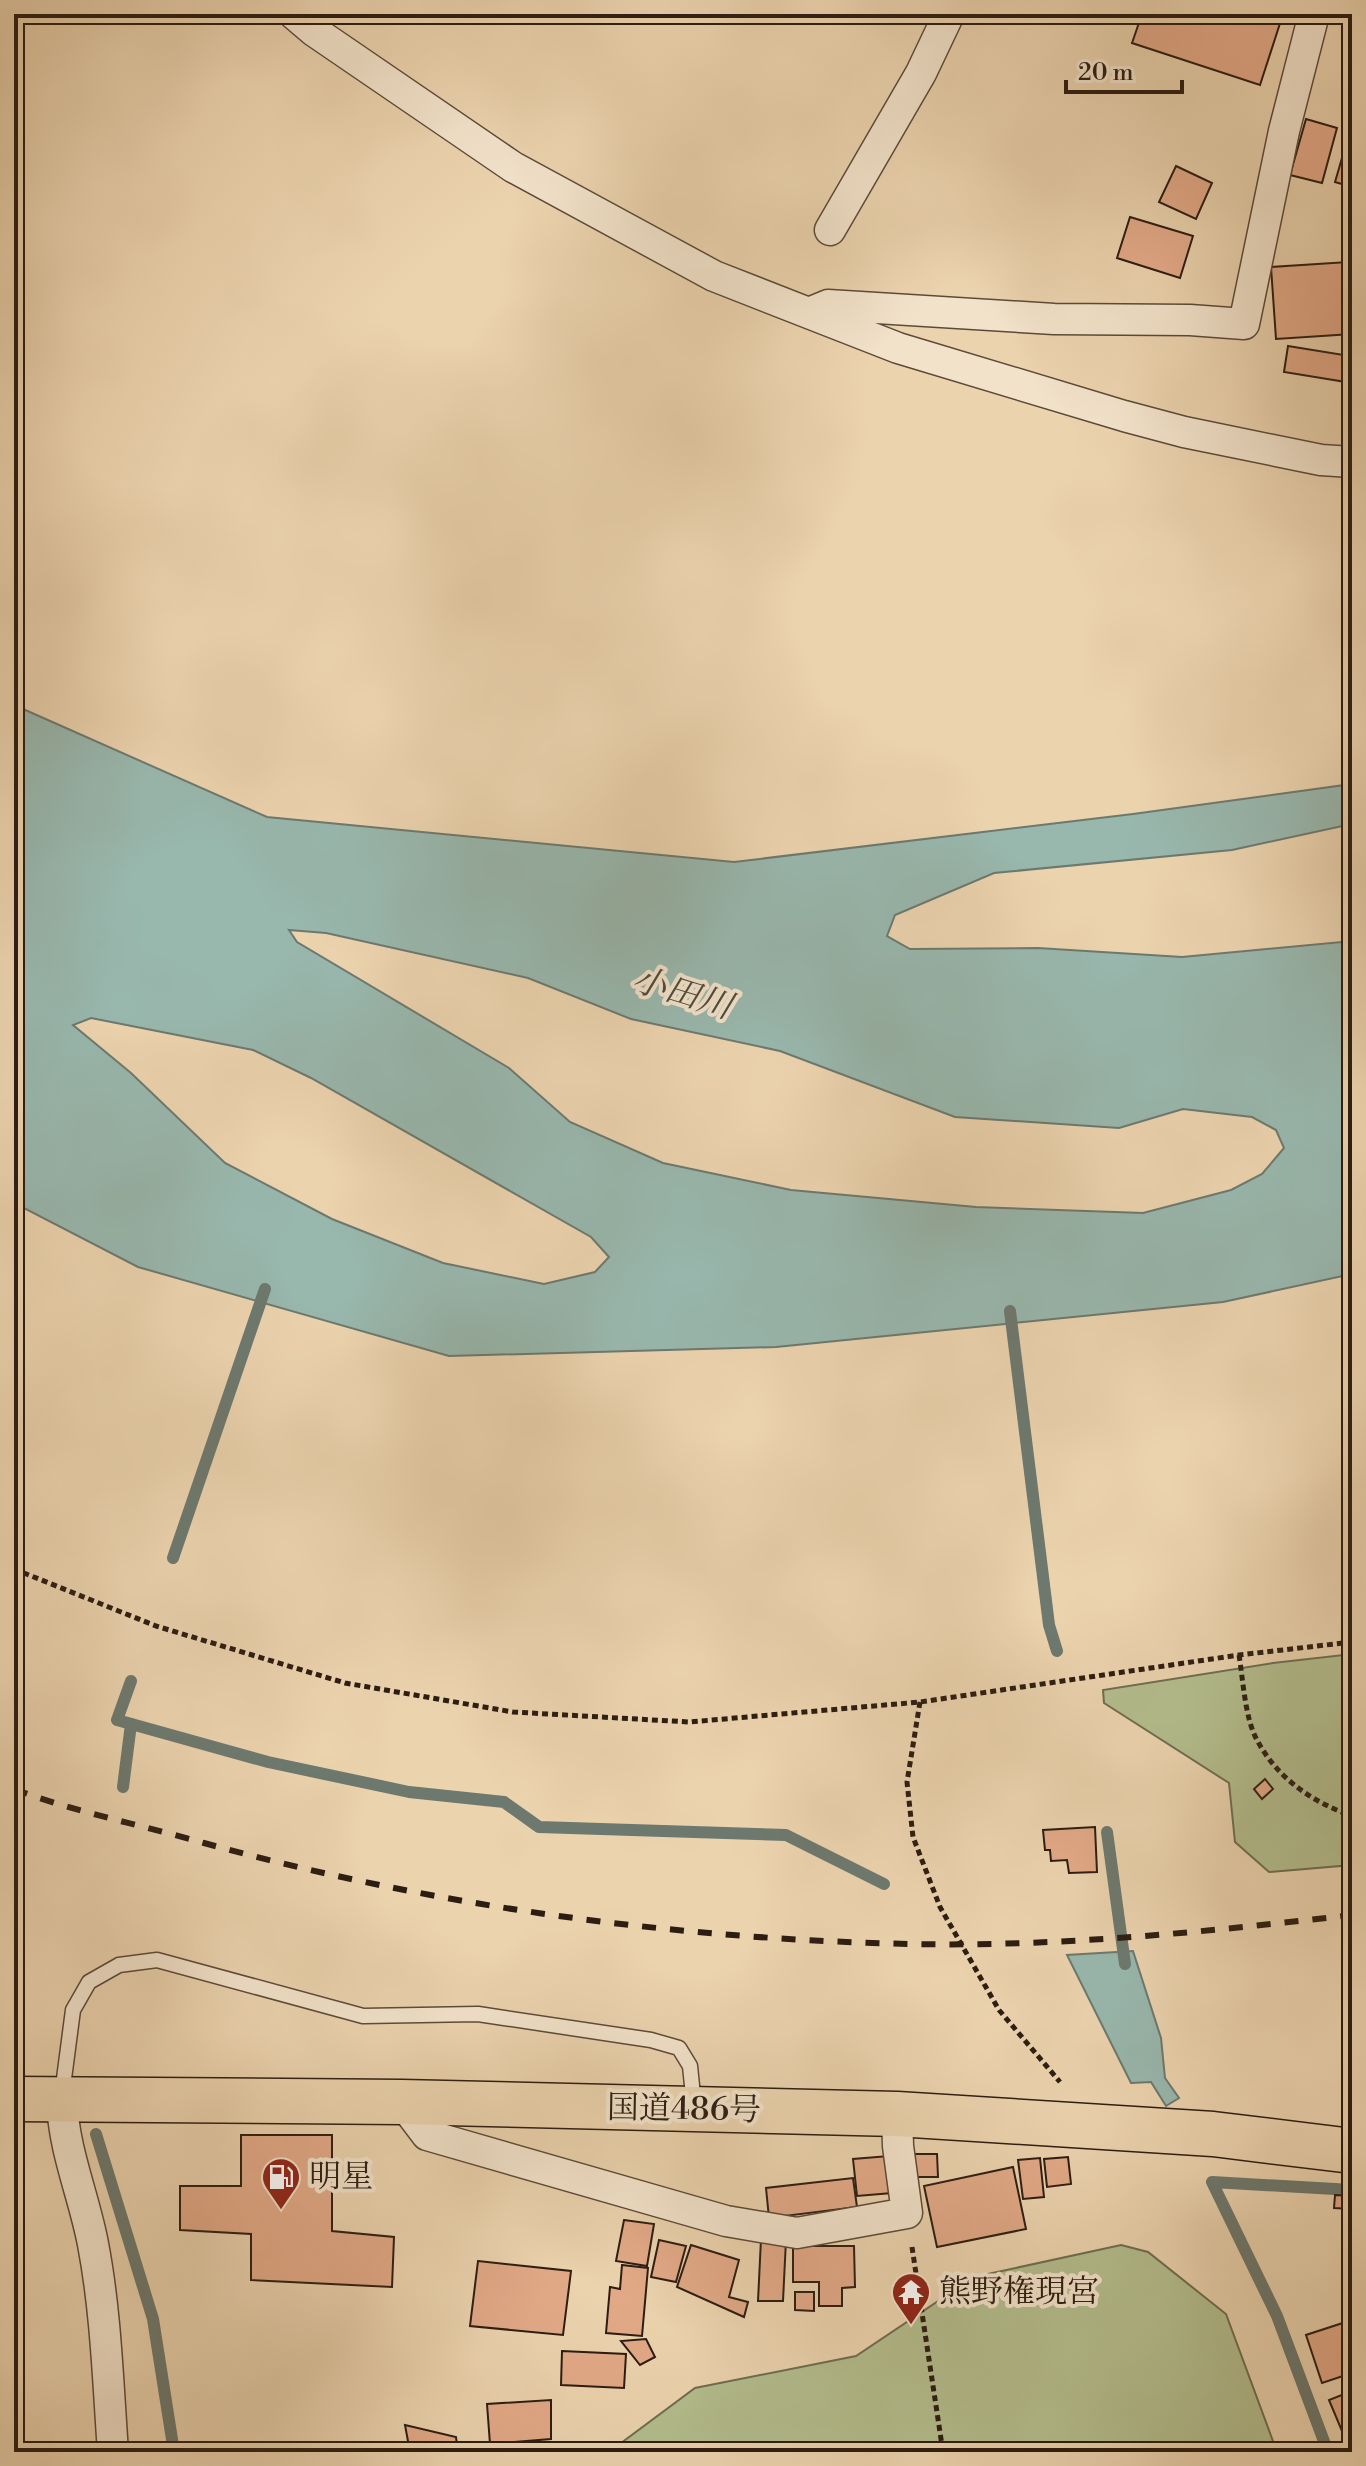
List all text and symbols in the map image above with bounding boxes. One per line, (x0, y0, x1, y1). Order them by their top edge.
scale bar (1066, 44, 1182, 94)
text: 20 m (1078, 58, 1134, 88)
water label: 小田川 (627, 959, 741, 1030)
street label: 国道486号 (607, 2088, 761, 2130)
fuel station icon: 明星 (260, 2156, 302, 2211)
place label: 明星 (309, 2157, 373, 2197)
temple icon: 熊野権現宮 (890, 2271, 932, 2326)
place label: 熊野権現宮 (939, 2272, 1099, 2312)

